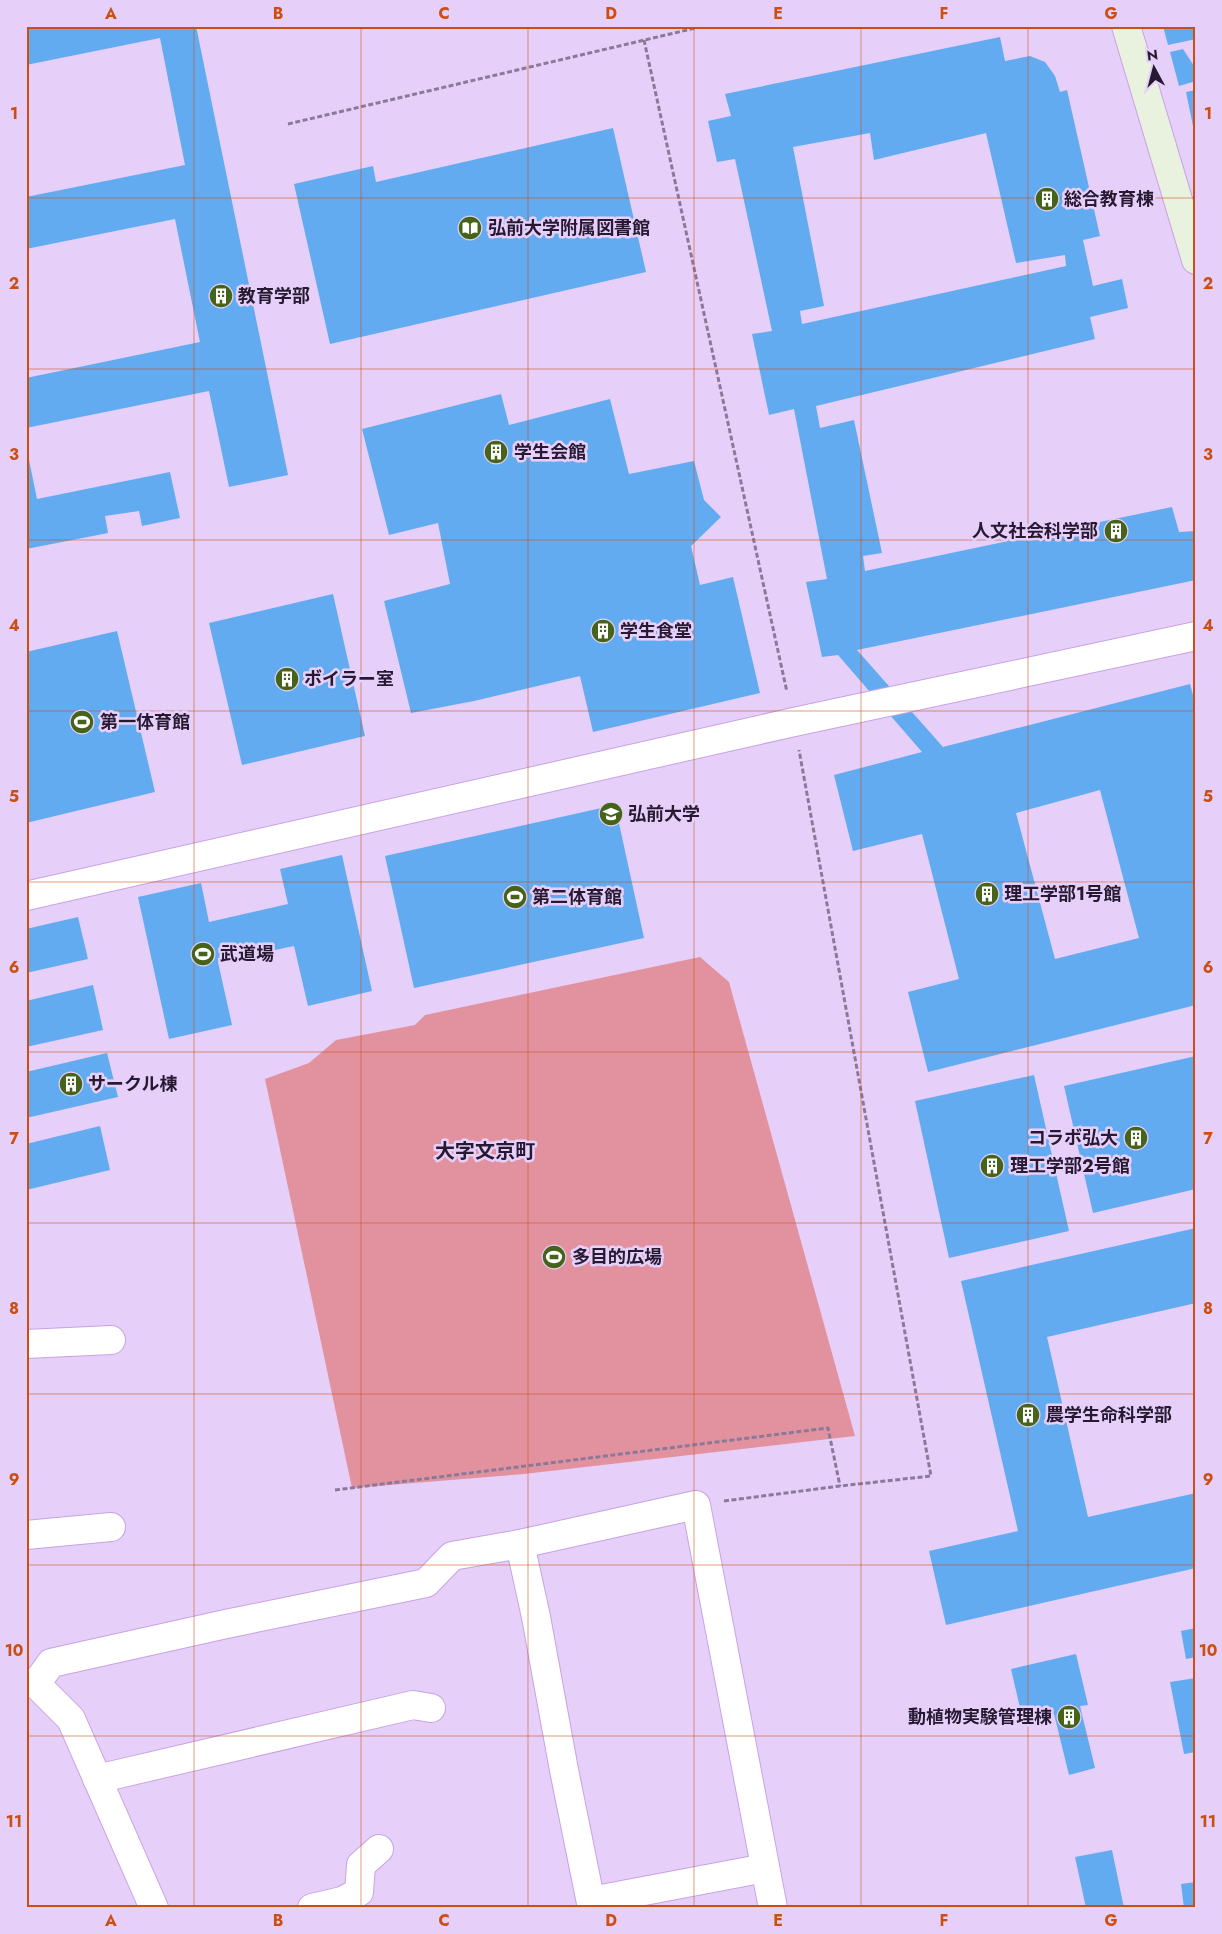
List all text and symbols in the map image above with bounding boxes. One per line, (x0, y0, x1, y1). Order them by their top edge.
text: A (104, 2, 117, 25)
text: B (273, 2, 283, 25)
text: C (438, 2, 450, 25)
text: D (605, 2, 617, 25)
text: E (773, 2, 783, 25)
text: F (940, 2, 948, 25)
text: G (1104, 2, 1118, 25)
north arrow (1130, 42, 1180, 92)
text: N (1146, 44, 1159, 66)
text: 1 (10, 102, 18, 125)
text: 1 (1204, 102, 1212, 125)
building icon: 総合教育棟 (1034, 186, 1060, 212)
place label: 総合教育棟 (1064, 186, 1154, 212)
library icon: 弘前大学附属図書館 (457, 215, 483, 241)
place label: 弘前大学附属図書館 (488, 215, 650, 241)
text: 2 (9, 272, 19, 295)
text: 2 (1203, 272, 1213, 295)
building icon: 教育学部 (208, 283, 234, 309)
place label: 教育学部 (238, 283, 310, 309)
building icon: 学生会館 (483, 439, 509, 465)
place label: 学生会館 (514, 439, 586, 465)
text: 3 (9, 443, 19, 466)
text: 3 (1203, 443, 1213, 466)
place label: 人文社会科学部 (972, 518, 1098, 544)
building icon: 人文社会科学部 (1103, 518, 1129, 544)
text: 4 (8, 614, 20, 637)
text: 4 (1202, 614, 1214, 637)
building icon: 学生食堂 (590, 618, 616, 644)
place label: 学生食堂 (620, 618, 692, 644)
building icon: ボイラー室 (274, 666, 300, 692)
place label: ボイラー室 (304, 666, 394, 692)
sports icon: 第一体育館 (69, 709, 95, 735)
place label: 第一体育館 (100, 709, 190, 735)
text: 5 (9, 785, 19, 808)
text: 5 (1203, 785, 1213, 808)
school or university icon: 弘前大学 (598, 801, 624, 827)
place label: 弘前大学 (628, 801, 700, 827)
building icon: 理工学部1号館 (974, 881, 1000, 907)
place label: 理工学部1号館 (1004, 881, 1121, 907)
sports icon: 第二体育館 (502, 884, 528, 910)
place label: 第二体育館 (532, 884, 622, 910)
sports icon: 武道場 (190, 941, 216, 967)
place label: 武道場 (220, 941, 274, 967)
text: 6 (9, 956, 19, 979)
text: 6 (1203, 956, 1213, 979)
building icon: サークル棟 (58, 1071, 84, 1097)
place label: サークル棟 (88, 1071, 177, 1097)
place label: コラボ弘大 (1028, 1125, 1118, 1151)
building icon: コラボ弘大 (1123, 1125, 1149, 1151)
text: 7 (9, 1127, 19, 1150)
text: 7 (1203, 1127, 1213, 1150)
district label: 大字文京町 (435, 1137, 535, 1166)
building icon: 理工学部2号館 (979, 1153, 1005, 1179)
place label: 理工学部2号館 (1010, 1153, 1130, 1179)
sports icon: 多目的広場 (541, 1244, 567, 1270)
place label: 多目的広場 (572, 1244, 662, 1270)
text: 8 (9, 1297, 19, 1320)
text: 8 (1203, 1297, 1213, 1320)
building icon: 農学生命科学部 (1015, 1402, 1041, 1428)
place label: 農学生命科学部 (1046, 1402, 1172, 1428)
text: 9 (9, 1468, 19, 1491)
text: 9 (1203, 1468, 1213, 1491)
text: 10 (5, 1639, 23, 1662)
text: 10 (1199, 1639, 1217, 1662)
place label: 動植物実験管理棟 (908, 1704, 1052, 1730)
building icon: 動植物実験管理棟 (1056, 1704, 1082, 1730)
text: 11 (6, 1810, 22, 1833)
text: 11 (1200, 1810, 1216, 1833)
text: A (104, 1909, 117, 1932)
text: B (273, 1909, 283, 1932)
text: C (438, 1909, 450, 1932)
text: D (605, 1909, 617, 1932)
text: E (773, 1909, 783, 1932)
text: F (940, 1909, 948, 1932)
text: G (1104, 1909, 1118, 1932)

